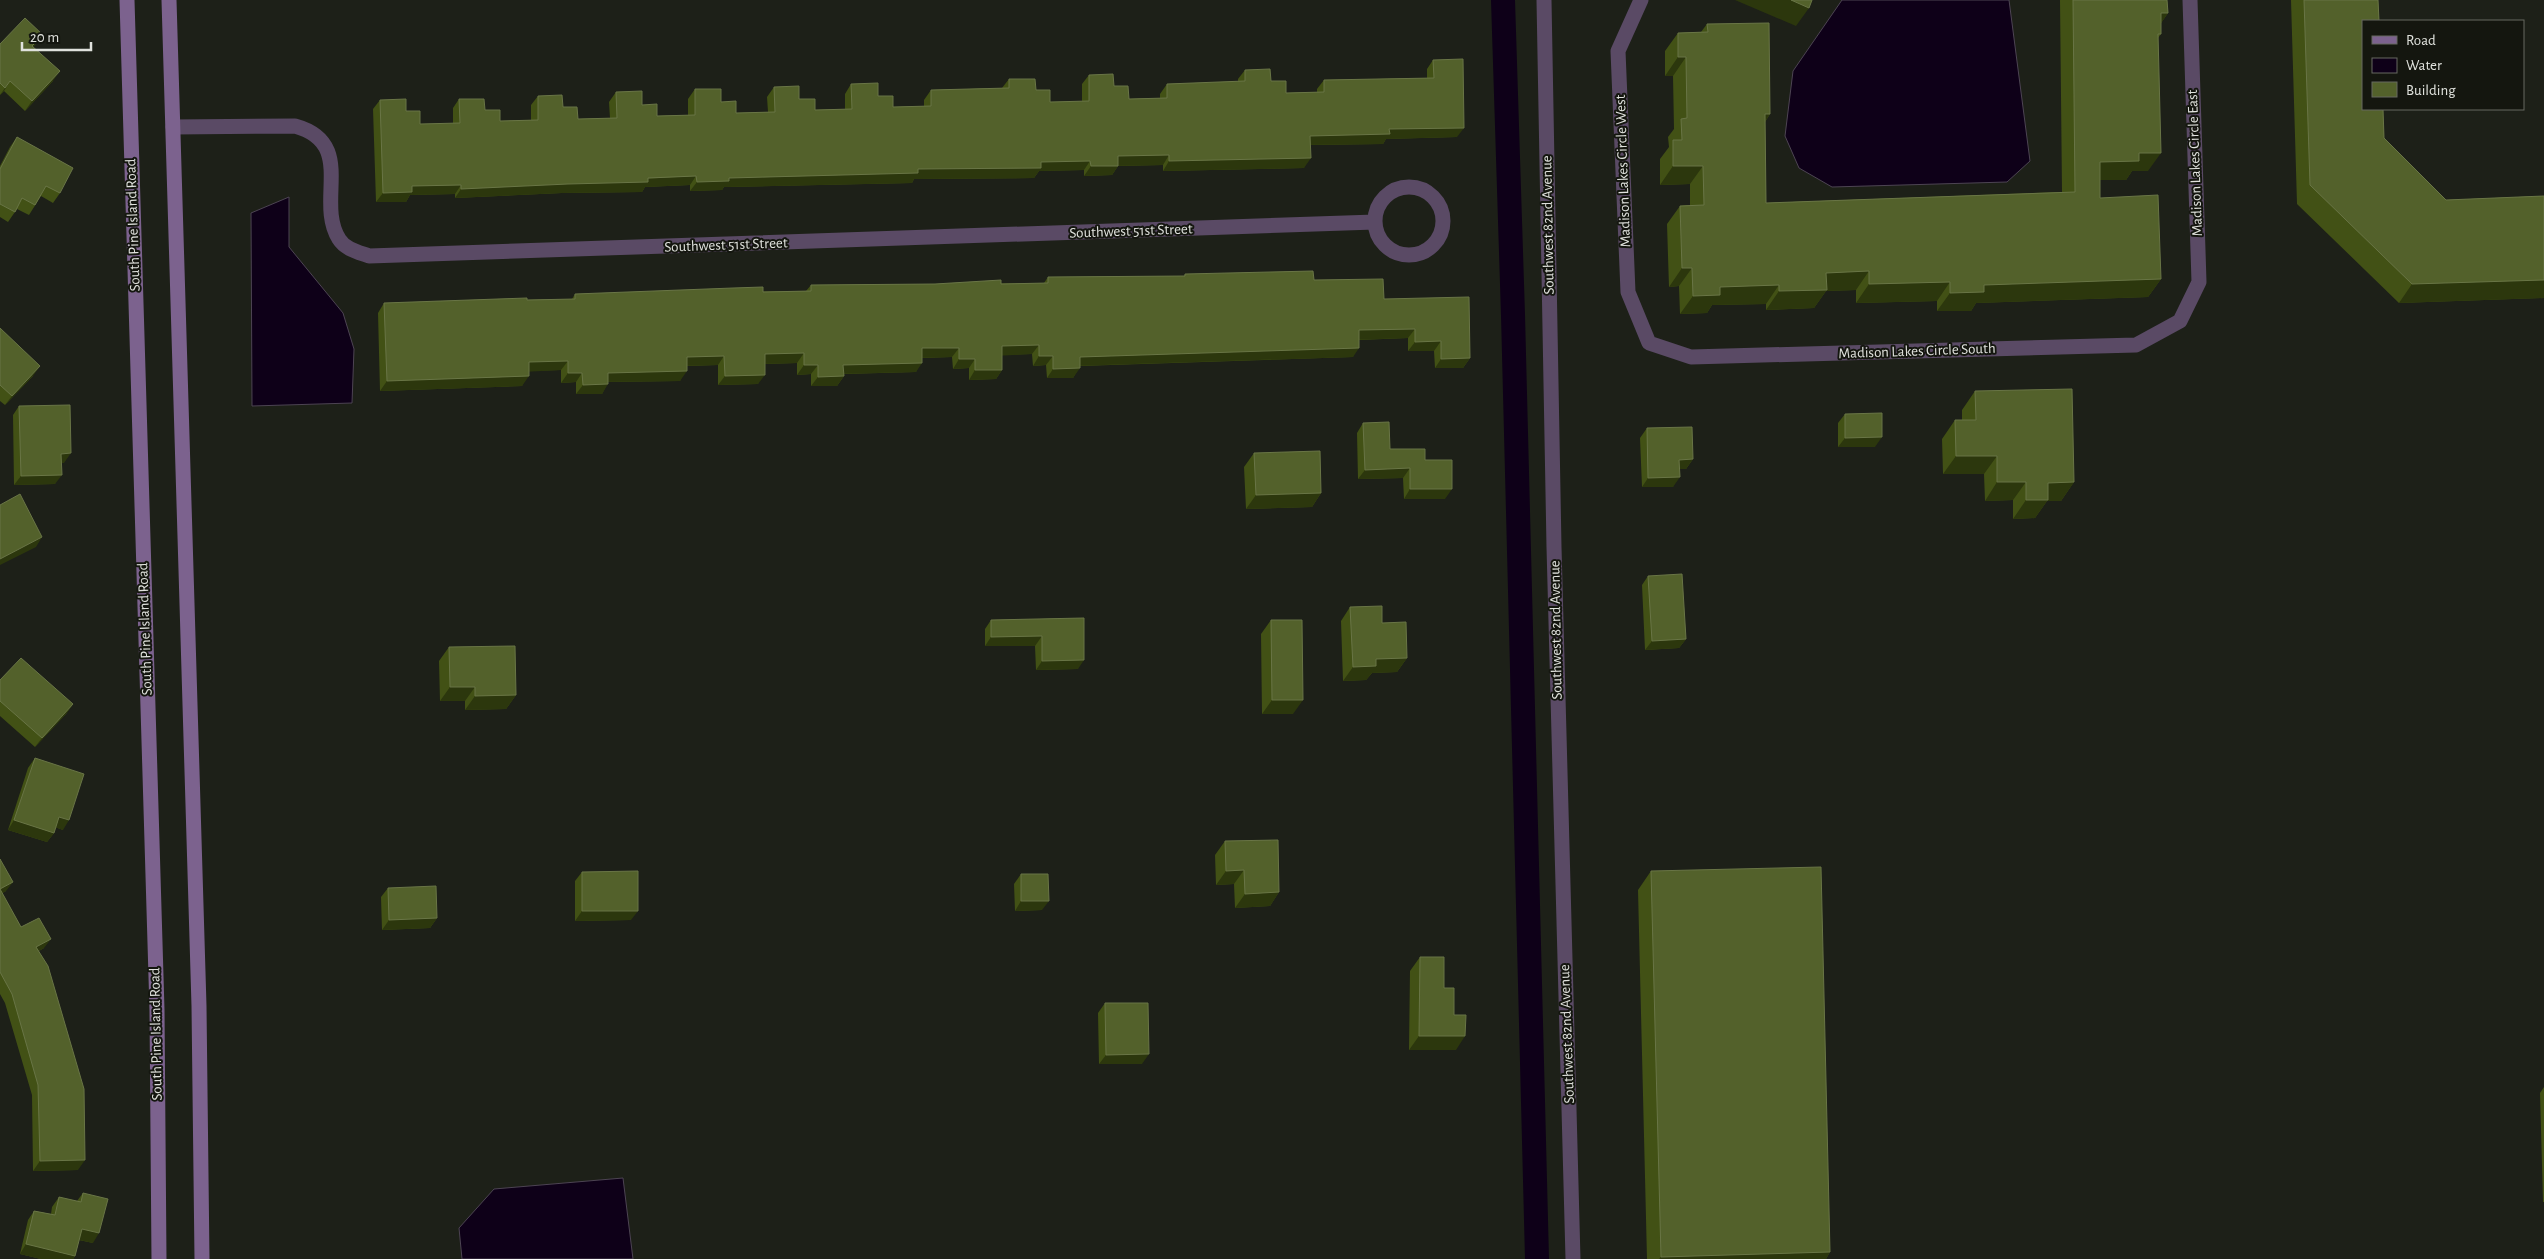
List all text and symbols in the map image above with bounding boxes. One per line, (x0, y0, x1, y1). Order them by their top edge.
scale bar (22, 20, 91, 52)
legend (2362, 20, 2524, 110)
text: 20 m (30, 30, 59, 45)
text: Road (2406, 33, 2436, 48)
text: Water (2406, 58, 2442, 73)
text: Building (2406, 83, 2456, 98)
street label: Madison Lakes Circle East (2185, 89, 2205, 237)
street label: Madison Lakes Circle West (1613, 94, 1633, 248)
street label: Southwest 82nd Avenue (1539, 155, 1557, 295)
street label: South Pine Island Road (123, 158, 143, 292)
street label: Southwest 51st Street (1069, 221, 1193, 241)
street label: Southwest 51st Street (664, 235, 788, 255)
street label: Madison Lakes Circle South (1838, 341, 1996, 361)
street label: Southwest 82nd Avenue (1547, 560, 1565, 700)
street label: South Pine Island Road (135, 562, 155, 696)
street label: Southwest 82nd Avenue (1557, 964, 1577, 1104)
street label: South Pine Island Road (147, 967, 165, 1101)

